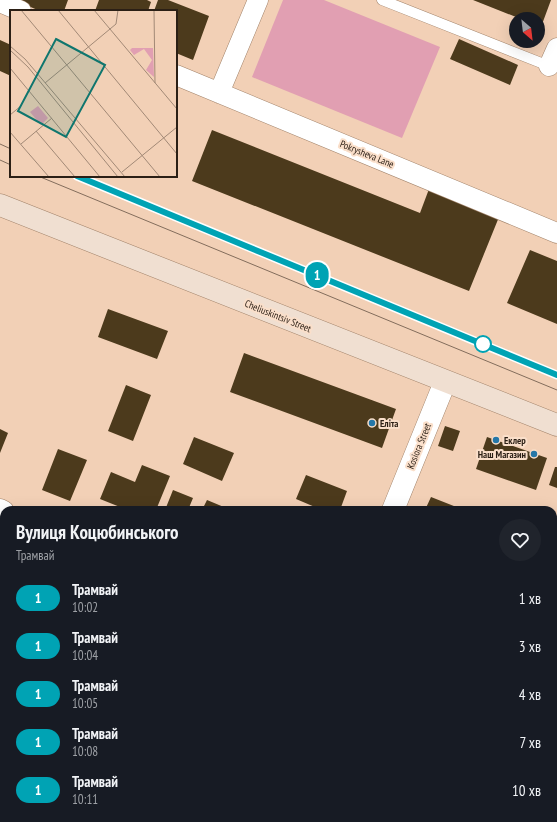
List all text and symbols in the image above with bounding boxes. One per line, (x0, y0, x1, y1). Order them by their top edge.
inset map (10, 10, 177, 177)
north arrow (509, 12, 545, 48)
map controls (509, 12, 545, 48)
street label: Pokrysheva Lane (338, 137, 396, 171)
line badge: 1 (304, 262, 330, 288)
text: 1 (314, 266, 320, 284)
street label: Cheliuskintsiv Street (243, 297, 313, 335)
unlabelled marker (474, 335, 492, 353)
place label: Еліта (380, 417, 398, 430)
marker: Еліта (367, 418, 377, 428)
street label: Kosiora Street (404, 421, 434, 471)
place label: Еклер (504, 434, 526, 447)
marker: Еклер (491, 435, 501, 445)
place label: Наш Магазин (478, 448, 527, 461)
marker: Наш Магазин (529, 449, 539, 459)
button: heart (499, 519, 541, 561)
text: Вулиця Коцюбинського (16, 520, 178, 544)
text: Трамвай (16, 547, 54, 564)
text: Трамвай (72, 580, 118, 599)
text: 1 (35, 589, 41, 607)
text: 1 хв (519, 589, 541, 608)
text: 10:02 (72, 599, 98, 616)
text: Трамвай (72, 628, 118, 647)
text: 1 (35, 637, 41, 655)
text: 3 хв (519, 637, 541, 656)
text: 10:04 (72, 647, 98, 664)
text: Трамвай (72, 676, 118, 695)
text: 1 (35, 685, 41, 703)
text: 4 хв (519, 685, 541, 704)
text: 10:05 (72, 695, 98, 712)
text: Трамвай (72, 724, 118, 743)
text: 1 (35, 733, 41, 751)
text: 7 хв (519, 733, 541, 752)
text: 10:08 (72, 743, 98, 760)
text: Трамвай (72, 772, 118, 791)
text: 1 (35, 781, 41, 799)
text: 10 хв (512, 781, 541, 800)
text: 10:11 (72, 791, 98, 808)

